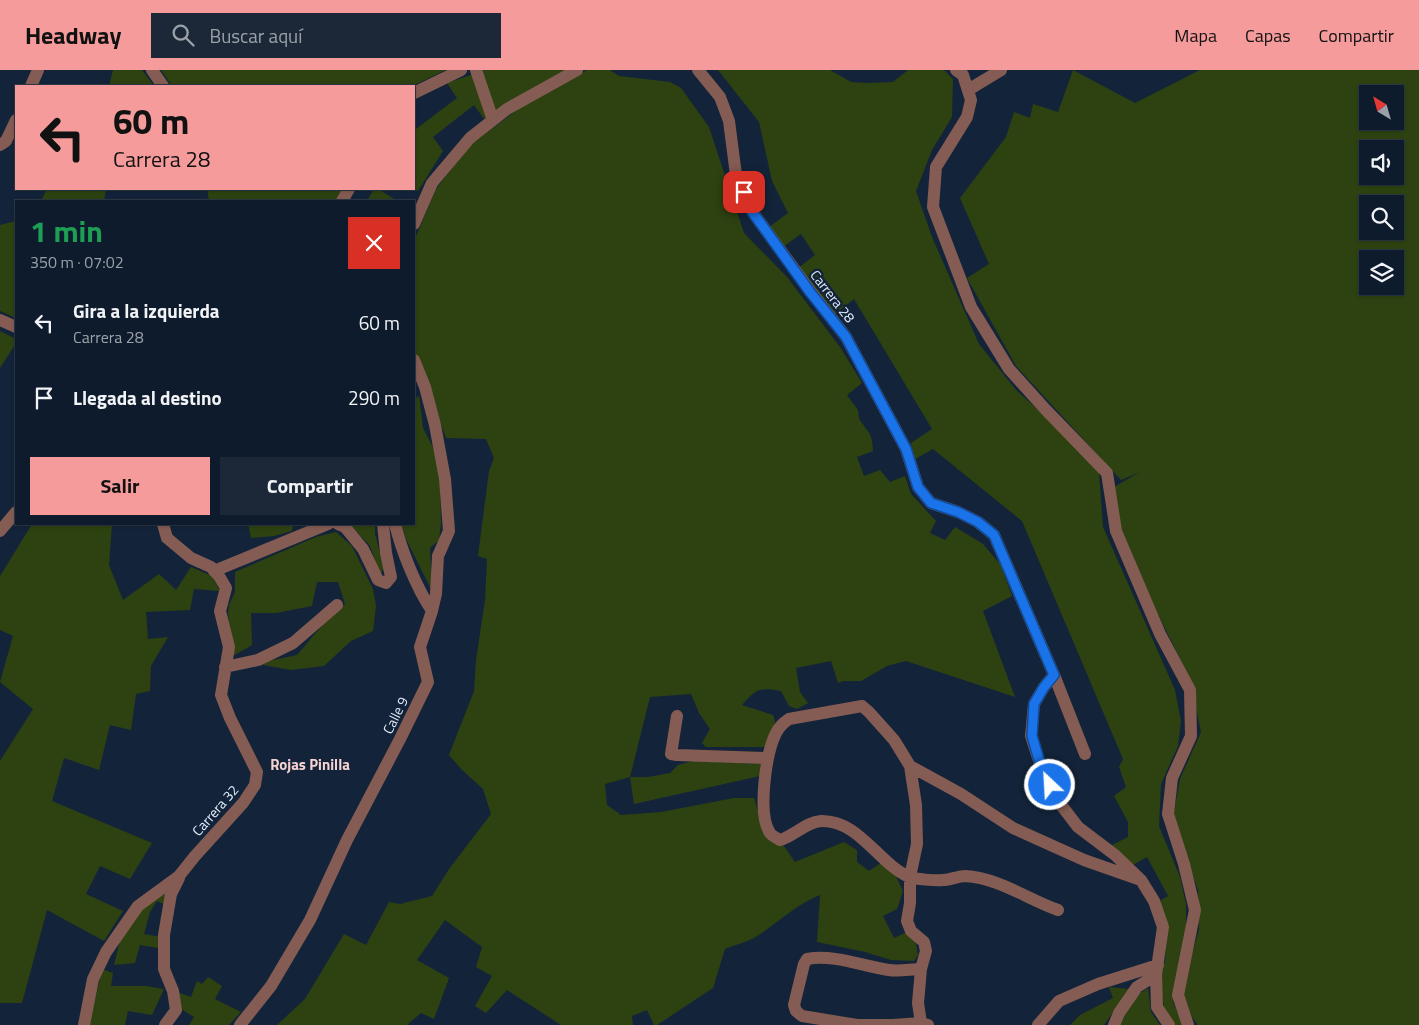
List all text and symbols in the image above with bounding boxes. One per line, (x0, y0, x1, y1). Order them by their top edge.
search box (151, 13, 501, 58)
text: Headway (25, 17, 121, 53)
icon: search (169, 21, 197, 49)
text: Buscar aquí (209, 21, 302, 50)
text: Mapa (1174, 22, 1217, 49)
text: Capas (1245, 22, 1291, 49)
text: Compartir (1319, 22, 1394, 49)
north arrow (1359, 85, 1404, 130)
map controls (1359, 85, 1404, 295)
text: 60 m (113, 94, 189, 148)
icon: left (30, 105, 95, 170)
button: sound (1359, 140, 1404, 185)
text: Carrera 28 (113, 142, 210, 176)
pin (723, 171, 765, 213)
icon: arrive (730, 178, 758, 206)
button: search (1359, 195, 1404, 240)
text: 1 min (30, 208, 103, 254)
button: close (348, 217, 400, 269)
text: 350 m · 07:02 (30, 250, 124, 274)
button: layers (1359, 250, 1404, 295)
street label: Carrera 28 (806, 265, 860, 327)
text: Gira a la izquierda (73, 296, 220, 325)
text: 60 m (359, 308, 400, 337)
icon: left (30, 309, 58, 337)
text: Carrera 28 (73, 325, 144, 349)
text: Llegada al destino (73, 383, 222, 412)
text: 290 m (348, 383, 400, 412)
icon: arrive (30, 384, 58, 412)
button: Salir (30, 457, 210, 515)
button: Compartir (220, 457, 400, 515)
street label: Calle 9 (377, 693, 413, 737)
district label: Rojas Pinilla (270, 753, 350, 776)
position arrow (1023, 758, 1075, 810)
street label: Carrera 32 (187, 780, 243, 840)

